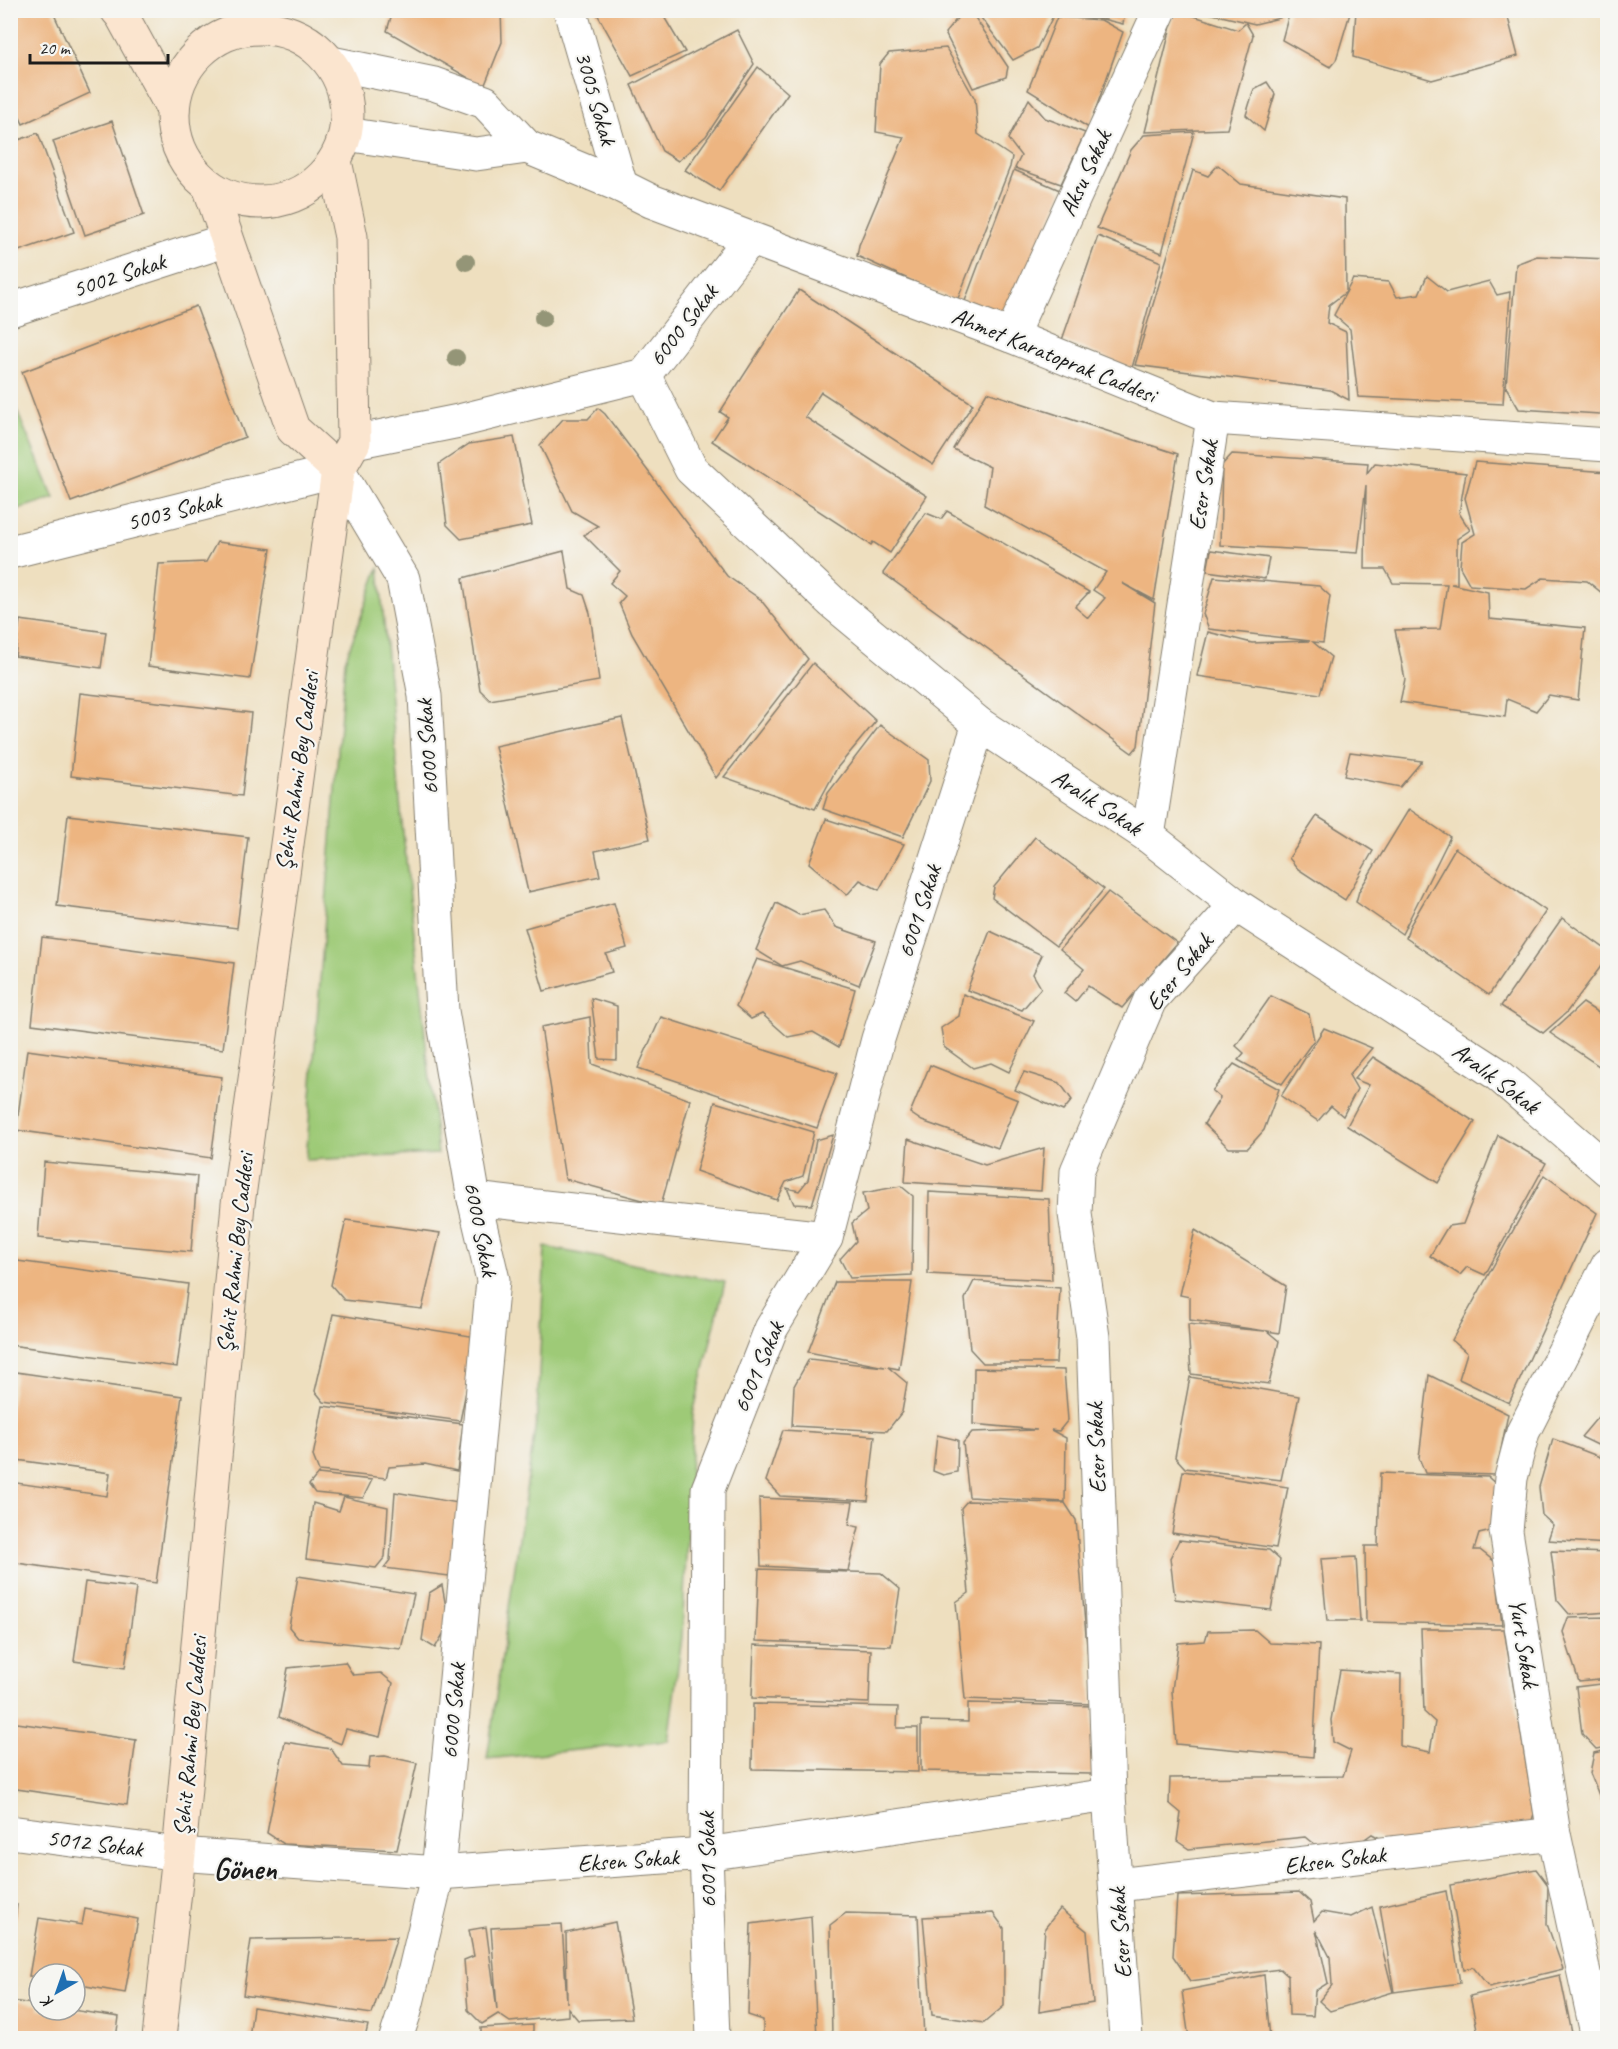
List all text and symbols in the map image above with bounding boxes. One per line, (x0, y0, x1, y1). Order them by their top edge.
scale bar (30, 27, 168, 65)
text: 20 m (39, 37, 72, 59)
street label: 3005 Sokak (568, 48, 624, 150)
street label: Aksu Sokak (1052, 123, 1119, 221)
street label: 5002 Sokak (69, 245, 171, 304)
street label: 6000 Sokak (642, 276, 726, 372)
street label: Ahmet Karatoprak Caddesi (948, 300, 1163, 411)
street label: Eser Sokak (1181, 436, 1225, 532)
street label: 5003 Sokak (124, 484, 226, 537)
street label: Şehit Rahmi Bey Caddesi (268, 667, 326, 873)
street label: 6000 Sokak (409, 696, 445, 796)
street label: Aralık Sokak (1046, 762, 1149, 843)
street label: 6001 Sokak (890, 859, 949, 961)
street label: Eser Sokak (1139, 926, 1221, 1017)
street label: Aralık Sokak (1447, 1036, 1547, 1122)
street label: Şehit Rahmi Bey Caddesi (210, 1149, 261, 1354)
street label: 6000 Sokak (457, 1179, 505, 1281)
street label: 6001 Sokak (725, 1315, 791, 1417)
street label: Eser Sokak (1079, 1400, 1113, 1494)
street label: Yurt Sokak (1502, 1596, 1546, 1692)
street label: Şehit Rahmi Bey Caddesi (166, 1632, 214, 1837)
street label: 6000 Sokak (434, 1660, 472, 1760)
street label: 6001 Sokak (691, 1809, 723, 1908)
street label: 5012 Sokak (45, 1822, 147, 1864)
street label: Eksen Sokak (1283, 1839, 1389, 1881)
street label: Eksen Sokak (576, 1841, 682, 1879)
district label: Gönen (214, 1850, 278, 1888)
street label: Eser Sokak (1102, 1885, 1138, 1979)
north arrow (27, 1962, 87, 2022)
text: K (35, 1990, 58, 2013)

